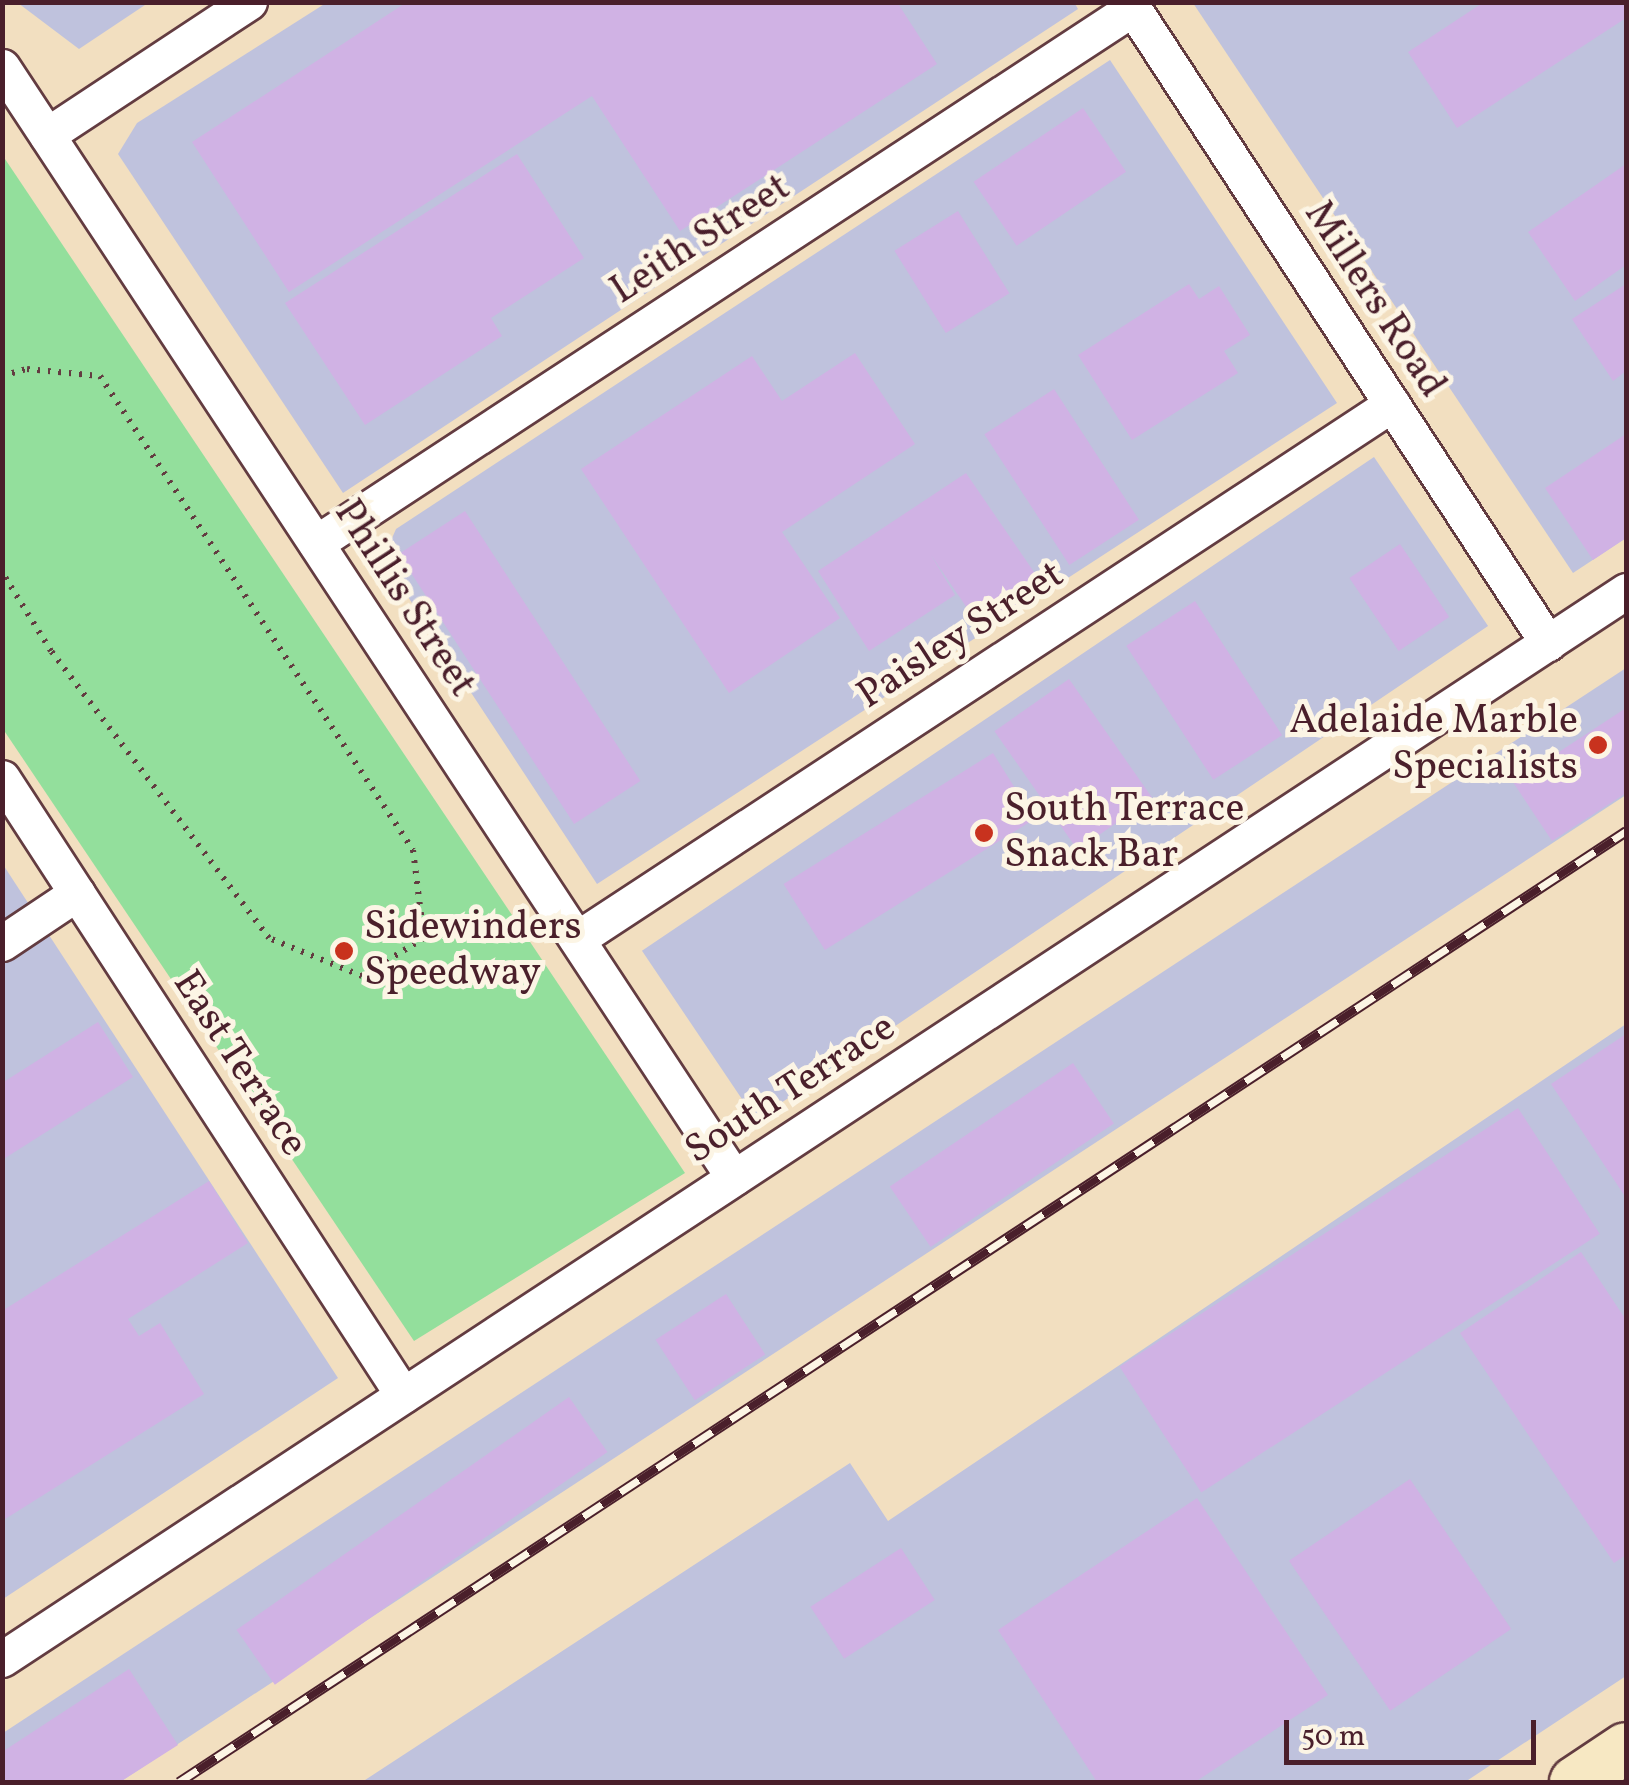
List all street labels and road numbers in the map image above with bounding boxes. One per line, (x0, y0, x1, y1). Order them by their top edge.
street label: Leith Street (602, 164, 800, 316)
street label: Millers Road (1293, 193, 1455, 407)
street label: Phillis Street (323, 492, 485, 706)
street label: Paisley Street (848, 551, 1074, 721)
street label: East Terrace (161, 962, 317, 1166)
street label: South Terrace (677, 1004, 905, 1176)

